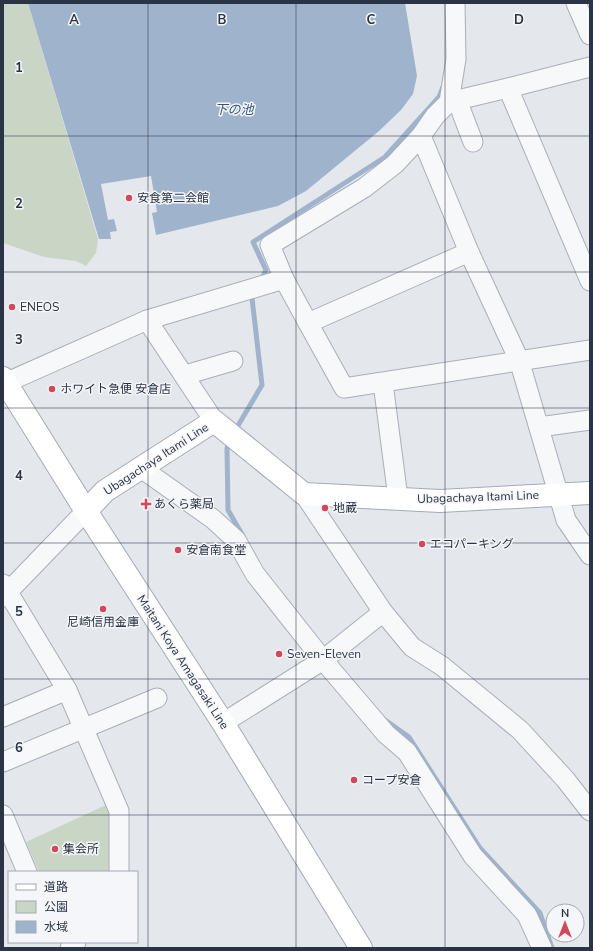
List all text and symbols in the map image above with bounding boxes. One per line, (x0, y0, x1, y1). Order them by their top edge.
text: A (69, 11, 79, 29)
text: B (218, 11, 227, 29)
text: C (367, 11, 376, 29)
text: D (514, 11, 524, 29)
text: 1 (15, 59, 23, 77)
water label: 下の池 (214, 101, 255, 119)
place label: 安食第二会館 (137, 190, 209, 206)
marker: 安食第二会館 (124, 193, 134, 203)
text: 2 (15, 195, 23, 213)
place label: ENEOS (20, 299, 59, 315)
marker: ENEOS (7, 302, 17, 312)
text: 3 (15, 331, 23, 349)
place label: ホワイト急便 安倉店 (60, 381, 171, 397)
marker: ホワイト急便 安倉店 (47, 384, 57, 394)
street label: Ubagachaya Itami Line (101, 419, 211, 499)
text: 4 (15, 467, 23, 485)
street label: Ubagachaya Itami Line (417, 487, 539, 507)
place label: あくら薬局 (154, 496, 214, 512)
marker: あくら薬局 (141, 499, 151, 509)
place label: 地蔵 (333, 500, 357, 516)
marker: 地蔵 (320, 503, 330, 513)
place label: エコパーキング (430, 536, 514, 552)
marker: エコパーキング (417, 539, 427, 549)
place label: 安倉南食堂 (186, 542, 246, 558)
marker: 安倉南食堂 (173, 545, 183, 555)
street label: Maitani Koya Amagasaki Line (133, 592, 233, 732)
text: 5 (15, 603, 23, 621)
marker: 尼崎信用金庫 (98, 604, 108, 614)
place label: 尼崎信用金庫 (67, 614, 139, 630)
place label: Seven-Eleven (287, 646, 361, 662)
marker: Seven-Eleven (274, 649, 284, 659)
text: 6 (15, 739, 23, 757)
place label: コープ安倉 (362, 772, 421, 788)
marker: コープ安倉 (349, 775, 359, 785)
place label: 集会所 (63, 841, 99, 857)
marker: 集会所 (50, 844, 60, 854)
legend (8, 871, 138, 943)
text: 道路 (44, 879, 68, 895)
text: 公園 (44, 899, 68, 915)
north arrow (545, 903, 585, 943)
text: N (561, 906, 569, 921)
text: 水域 (44, 919, 68, 935)

